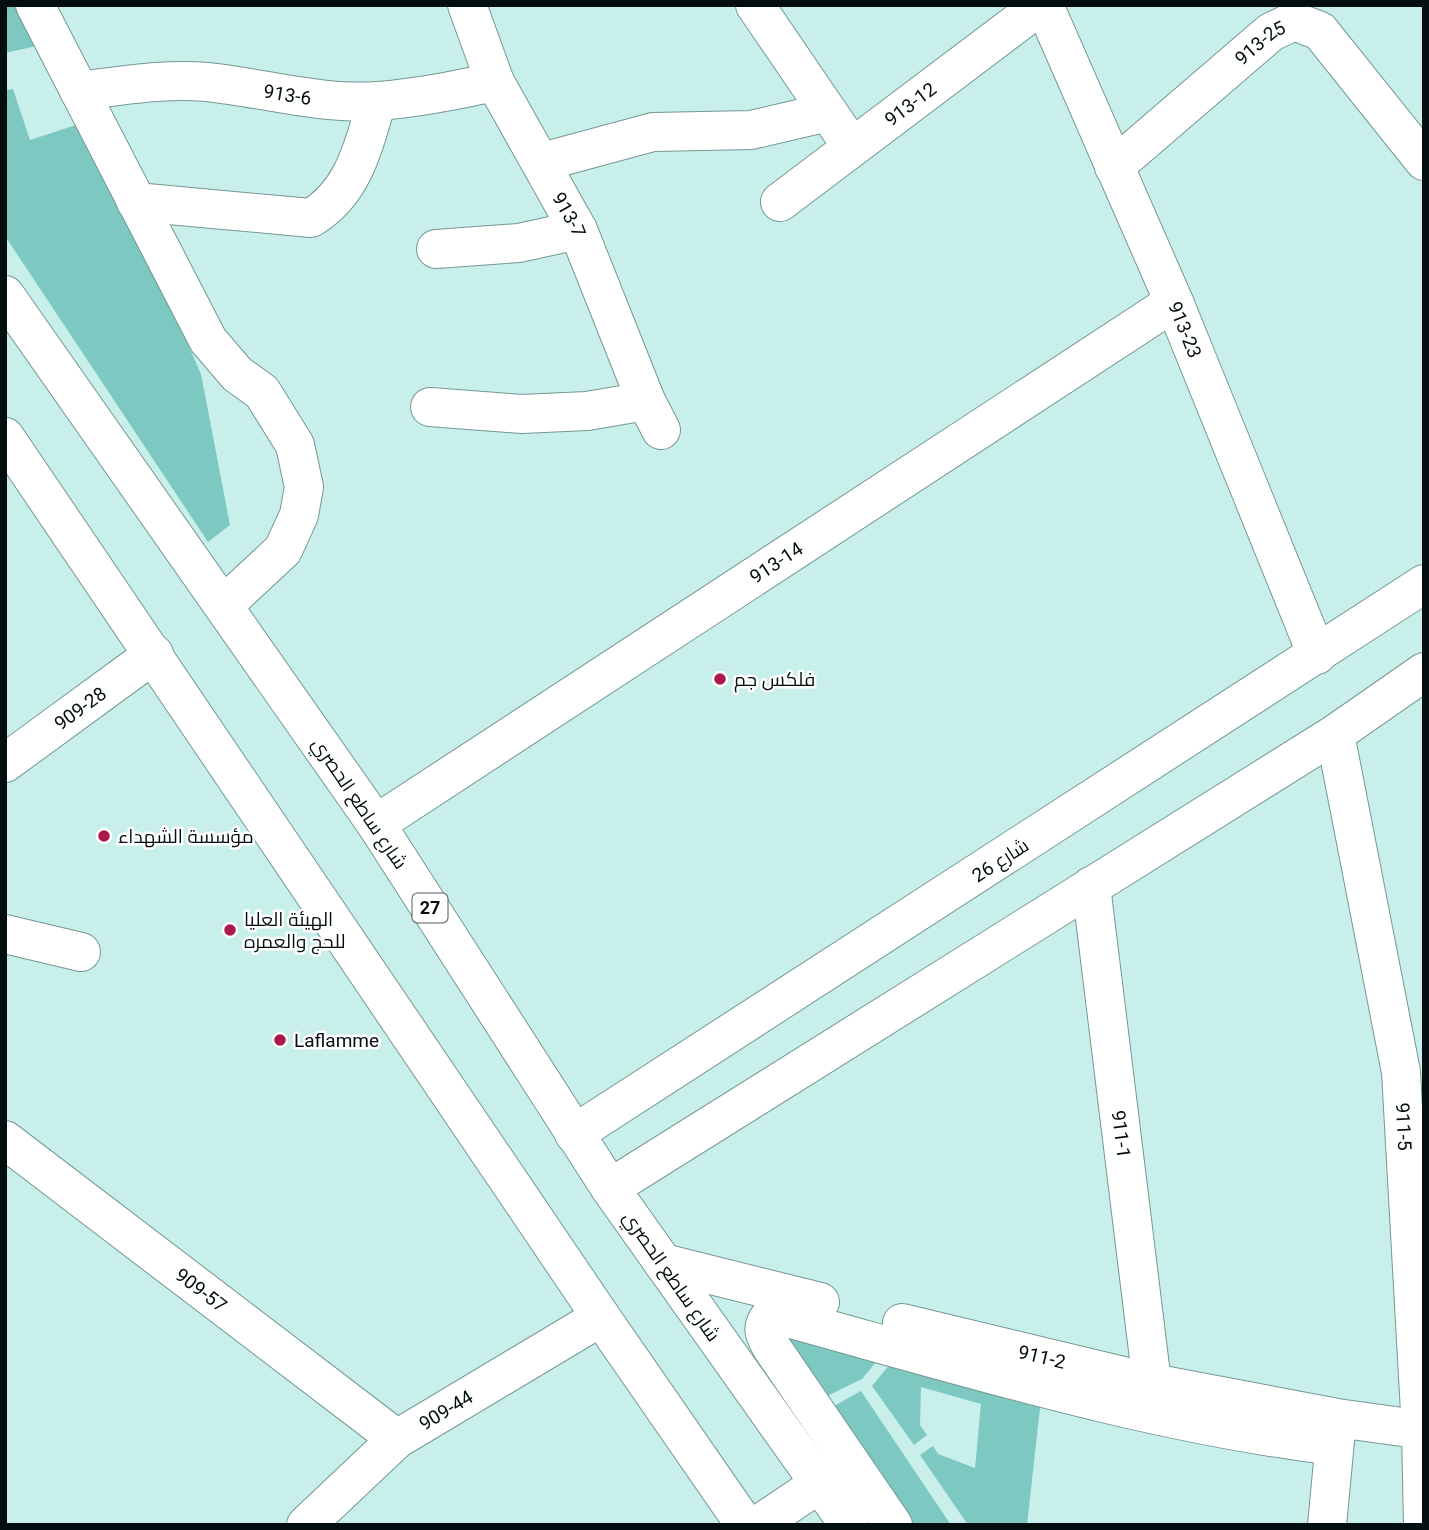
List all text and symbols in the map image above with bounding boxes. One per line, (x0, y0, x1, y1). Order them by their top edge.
street label: 913-25 (1230, 16, 1289, 70)
street label: 913-12 (880, 77, 941, 131)
street label: 913-6 (262, 80, 313, 110)
street label: 913-7 (547, 188, 591, 240)
street label: 913-23 (1163, 298, 1206, 361)
street label: 913-14 (745, 537, 807, 588)
place label: فلكس جم (734, 668, 815, 693)
marker: فلكس جم (712, 671, 728, 687)
street label: 909-28 (50, 682, 111, 735)
street label: شارع ساطع الحصري (305, 733, 412, 875)
place label: مؤسسة الشهداء (118, 825, 254, 848)
marker: مؤسسة الشهداء (96, 828, 112, 844)
street label: شارع 26 (968, 834, 1034, 889)
road number: 27 (412, 894, 448, 923)
place label: الهيئة العليا للحج والعمره (244, 908, 346, 955)
marker: الهيئة العليا للحج والعمره (222, 922, 238, 938)
place label: Laflamme (294, 1029, 379, 1052)
marker: Laflamme (272, 1032, 288, 1048)
street label: 911-5 (1391, 1102, 1416, 1151)
street label: 911-1 (1107, 1109, 1135, 1159)
street label: شارع ساطع الحصري (616, 1207, 725, 1348)
street label: 909-57 (171, 1263, 231, 1317)
street label: 911-2 (1016, 1340, 1068, 1374)
street label: 909-44 (415, 1385, 477, 1435)

